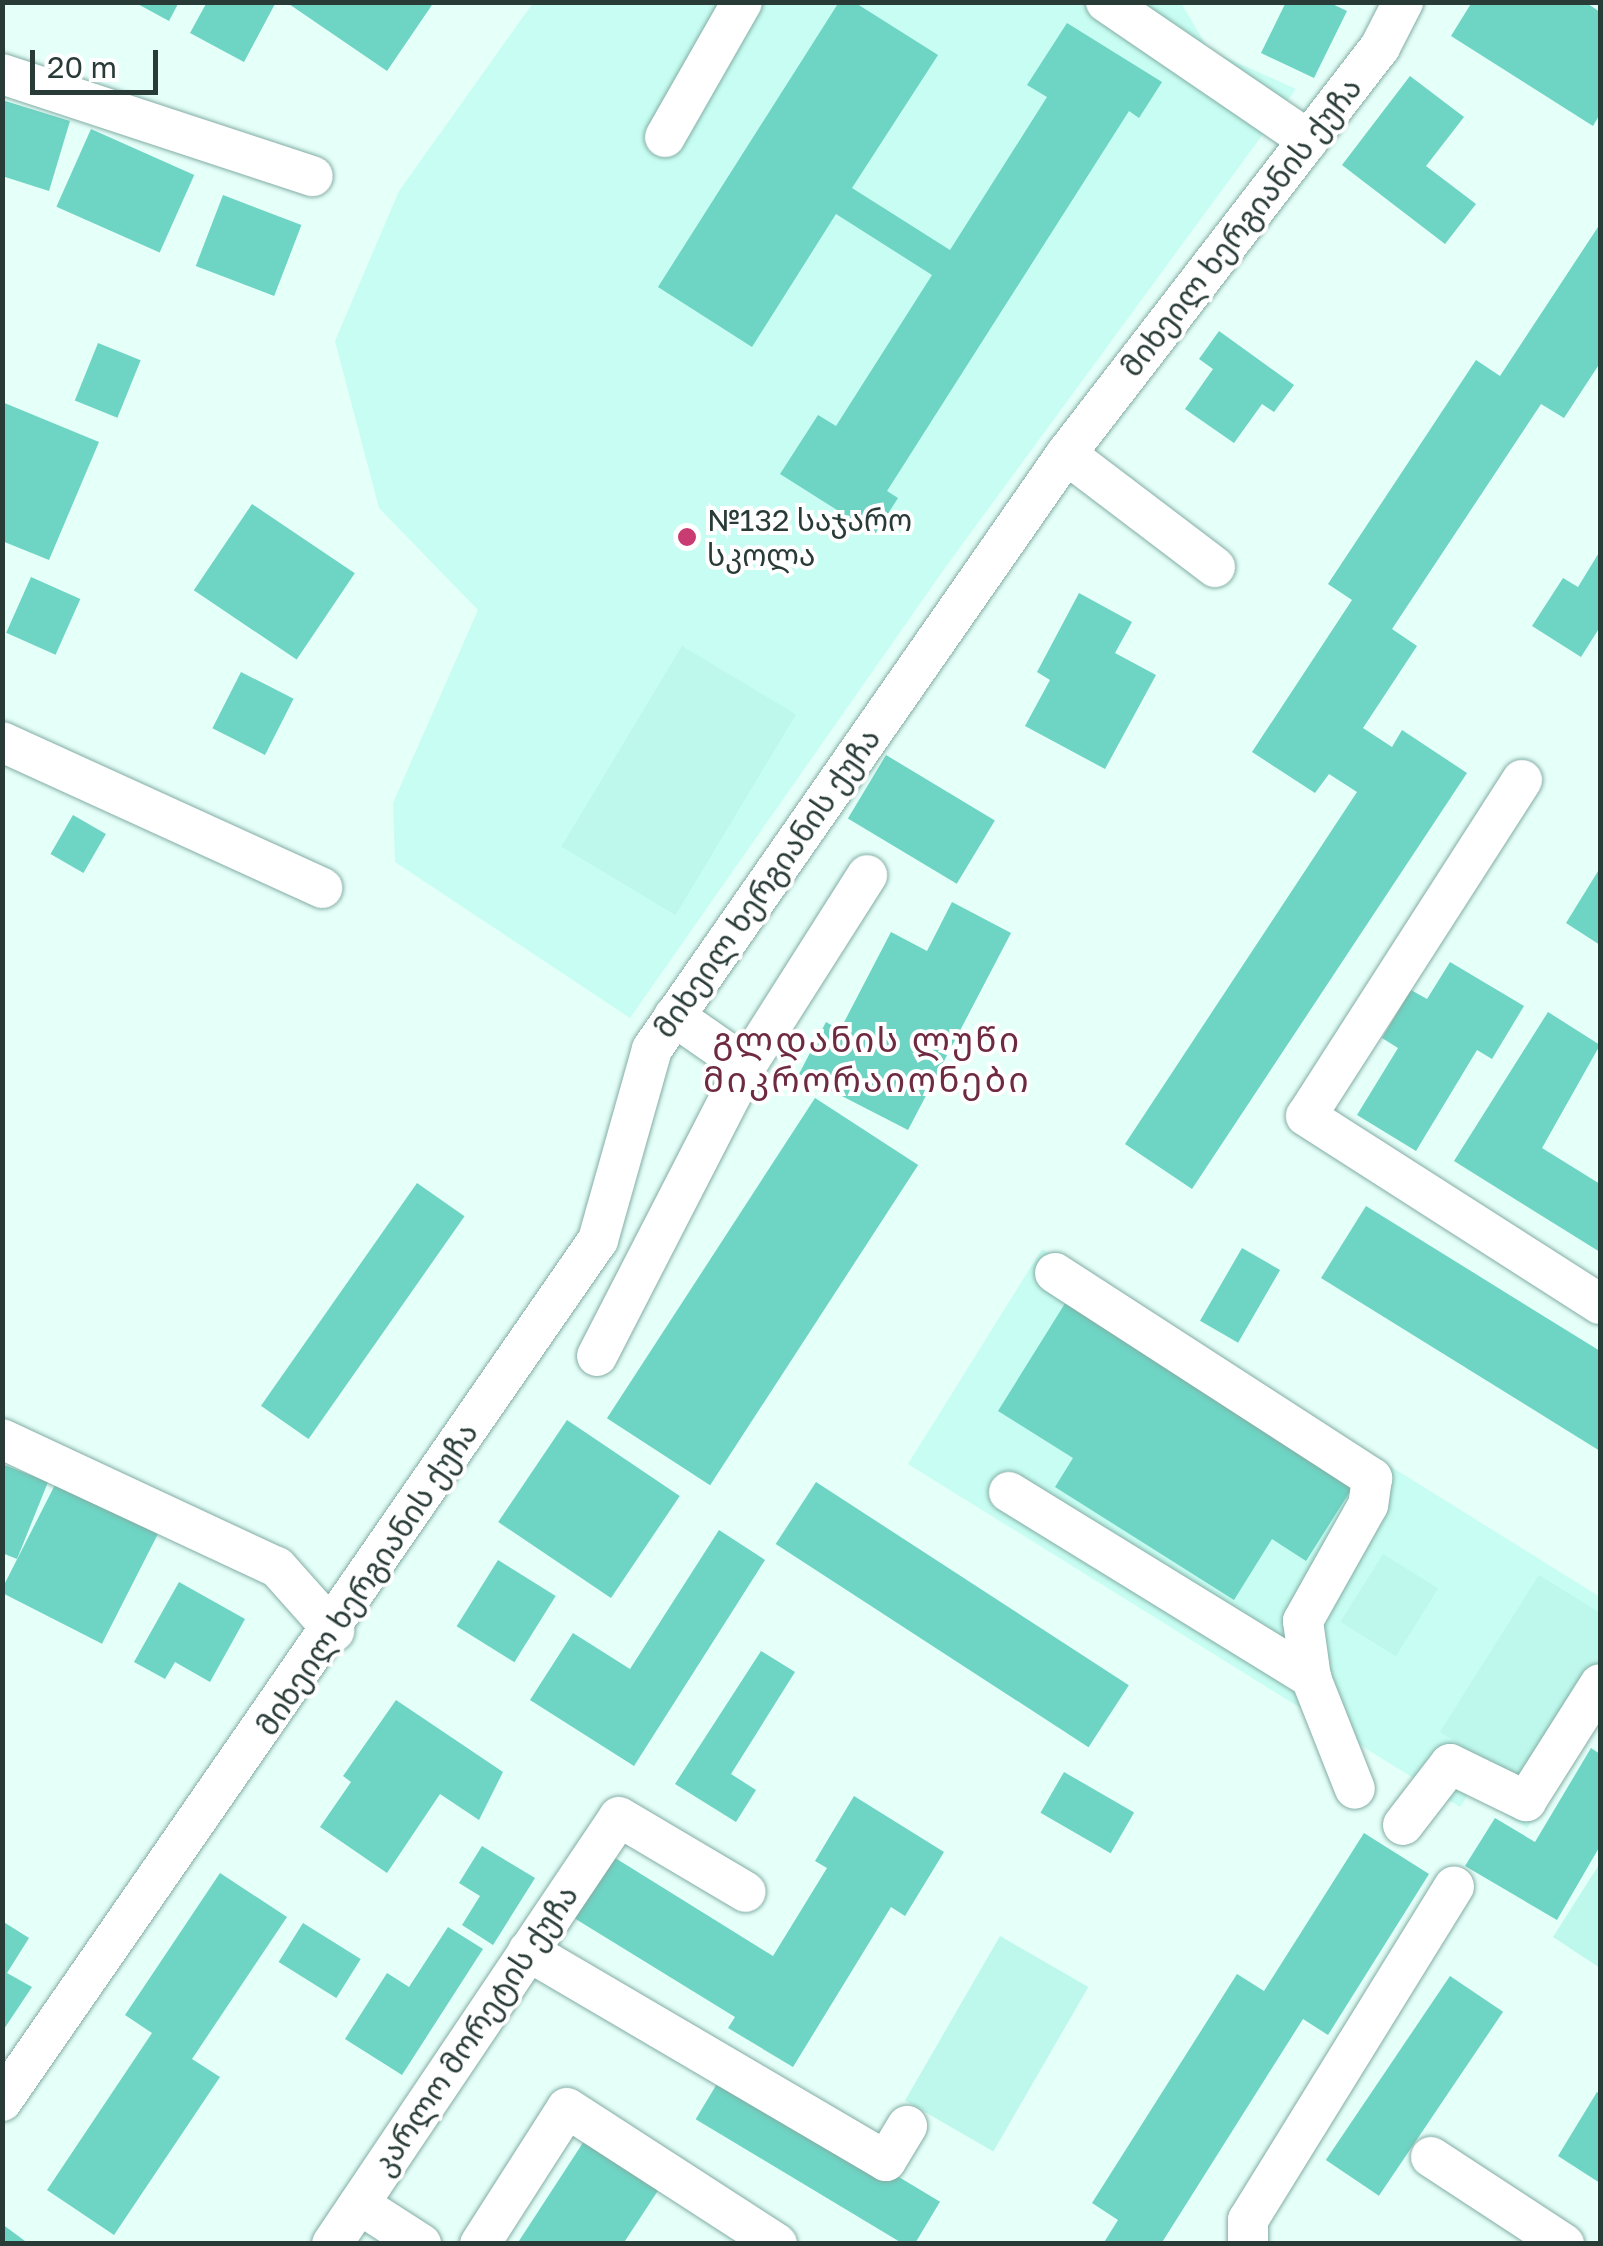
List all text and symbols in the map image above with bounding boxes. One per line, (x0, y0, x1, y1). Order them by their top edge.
scale bar (35, 30, 162, 92)
text: 20 m (47, 49, 117, 85)
street label: მიხეილ ხერგიანის ქუჩა (1113, 70, 1369, 384)
place label: №132 საჯარო სკოლა (707, 502, 912, 572)
marker: №132 საჯარო სკოლა (676, 526, 698, 548)
street label: მიხეილ ხერგიანის ქუჩა (646, 721, 888, 1045)
district label: გლდანის ლუწი მიკრორაიონები (703, 1018, 1031, 1100)
street label: მიხეილ ხერგიანის ქუჩა (249, 1416, 485, 1742)
street label: კარლო მორეტის ქუჩა (365, 1878, 585, 2182)

